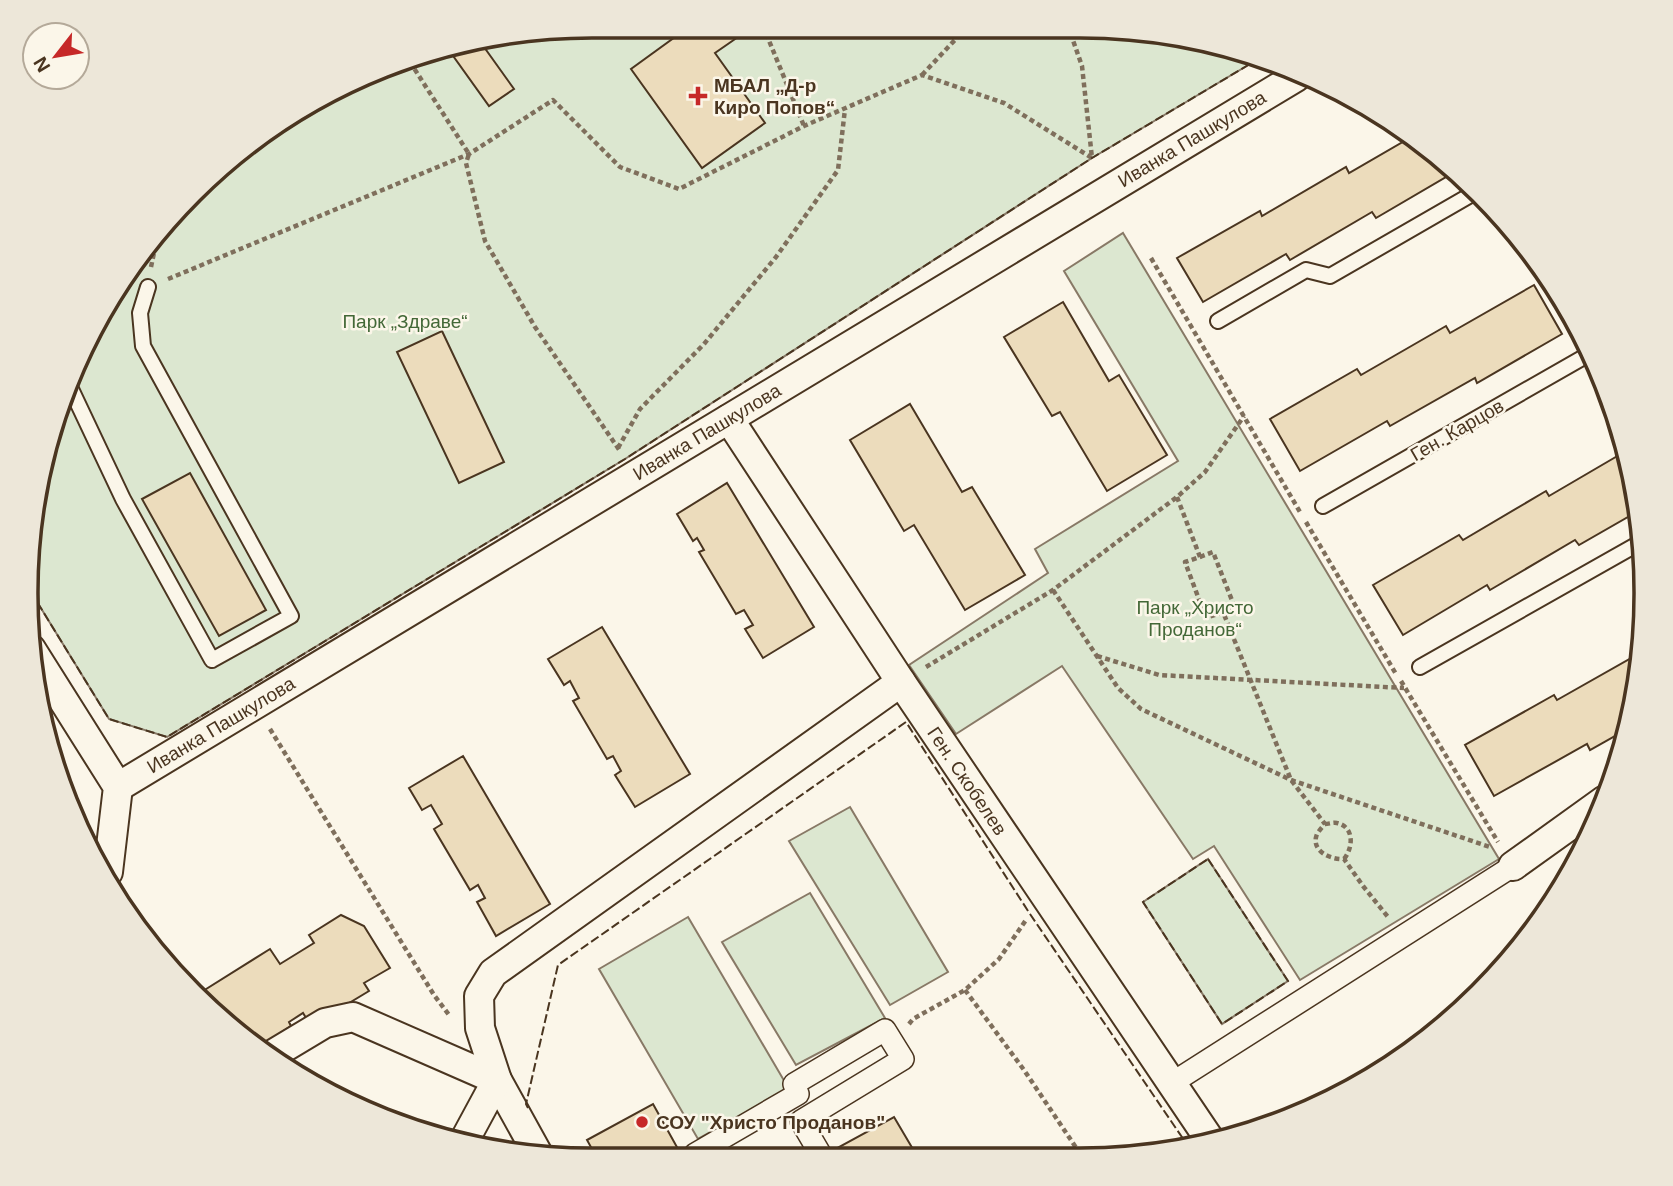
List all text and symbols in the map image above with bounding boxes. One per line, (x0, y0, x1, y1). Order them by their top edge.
north arrow (21, 21, 91, 91)
text: N (29, 53, 54, 76)
place label: МБАЛ „Д-р Киро Попов“ (714, 75, 835, 118)
marker: МБАЛ „Д-р Киро Попов“ (688, 86, 708, 106)
street label: Иванка Пашкулова (1114, 86, 1270, 191)
park label: Парк „Здраве“ (342, 311, 468, 332)
street label: Иванка Пашкулова (629, 379, 785, 484)
street label: Ген. Карцов (1407, 395, 1507, 465)
park label: Парк „Христо Проданов“ (1136, 597, 1254, 640)
street label: Иванка Пашкулова (143, 672, 299, 777)
street label: Ген. Скобелев (923, 723, 1011, 839)
place label: СОУ "Христо Проданов" (656, 1112, 885, 1133)
marker: СОУ "Христо Проданов" (634, 1114, 650, 1130)

